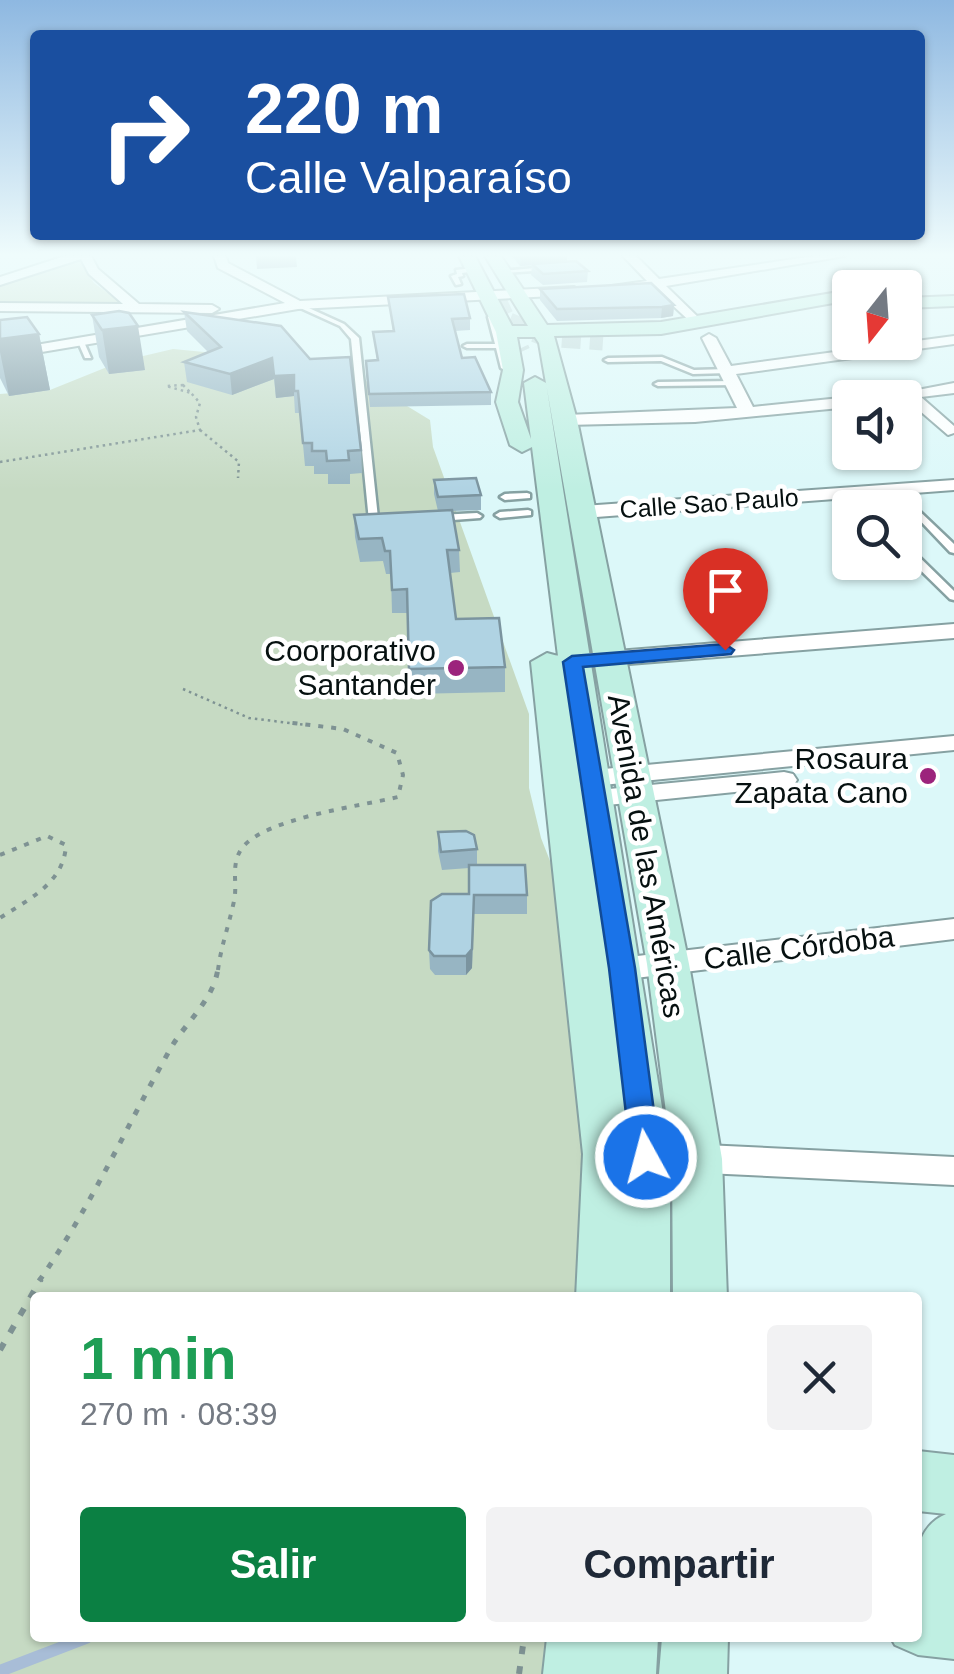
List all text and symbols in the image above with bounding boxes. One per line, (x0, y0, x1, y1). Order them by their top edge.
icon: right (80, 70, 210, 200)
text: 220 m (245, 70, 443, 148)
text: Calle Valparaíso (245, 152, 572, 203)
north arrow (832, 270, 922, 360)
map controls (832, 270, 922, 580)
button: sound (832, 380, 922, 470)
street label: Calle Sao Paulo (619, 483, 799, 523)
button: search (832, 490, 922, 580)
pin (683, 548, 768, 651)
icon: arrive (698, 563, 753, 618)
place label: Coorporativo Santander (264, 634, 436, 701)
marker: Coorporativo Santander (445, 657, 467, 679)
street label: Avenida de las Américas (602, 692, 691, 1020)
place label: Rosaura Zapata Cano (735, 742, 908, 809)
marker: Rosaura Zapata Cano (917, 765, 939, 787)
street label: Calle Córdoba (702, 919, 896, 976)
position arrow (594, 1105, 698, 1209)
text: 1 min (80, 1325, 237, 1392)
button: close (767, 1325, 872, 1430)
text: 270 m · 08:39 (80, 1396, 277, 1432)
button: Salir (80, 1507, 466, 1622)
button: Compartir (486, 1507, 872, 1622)

